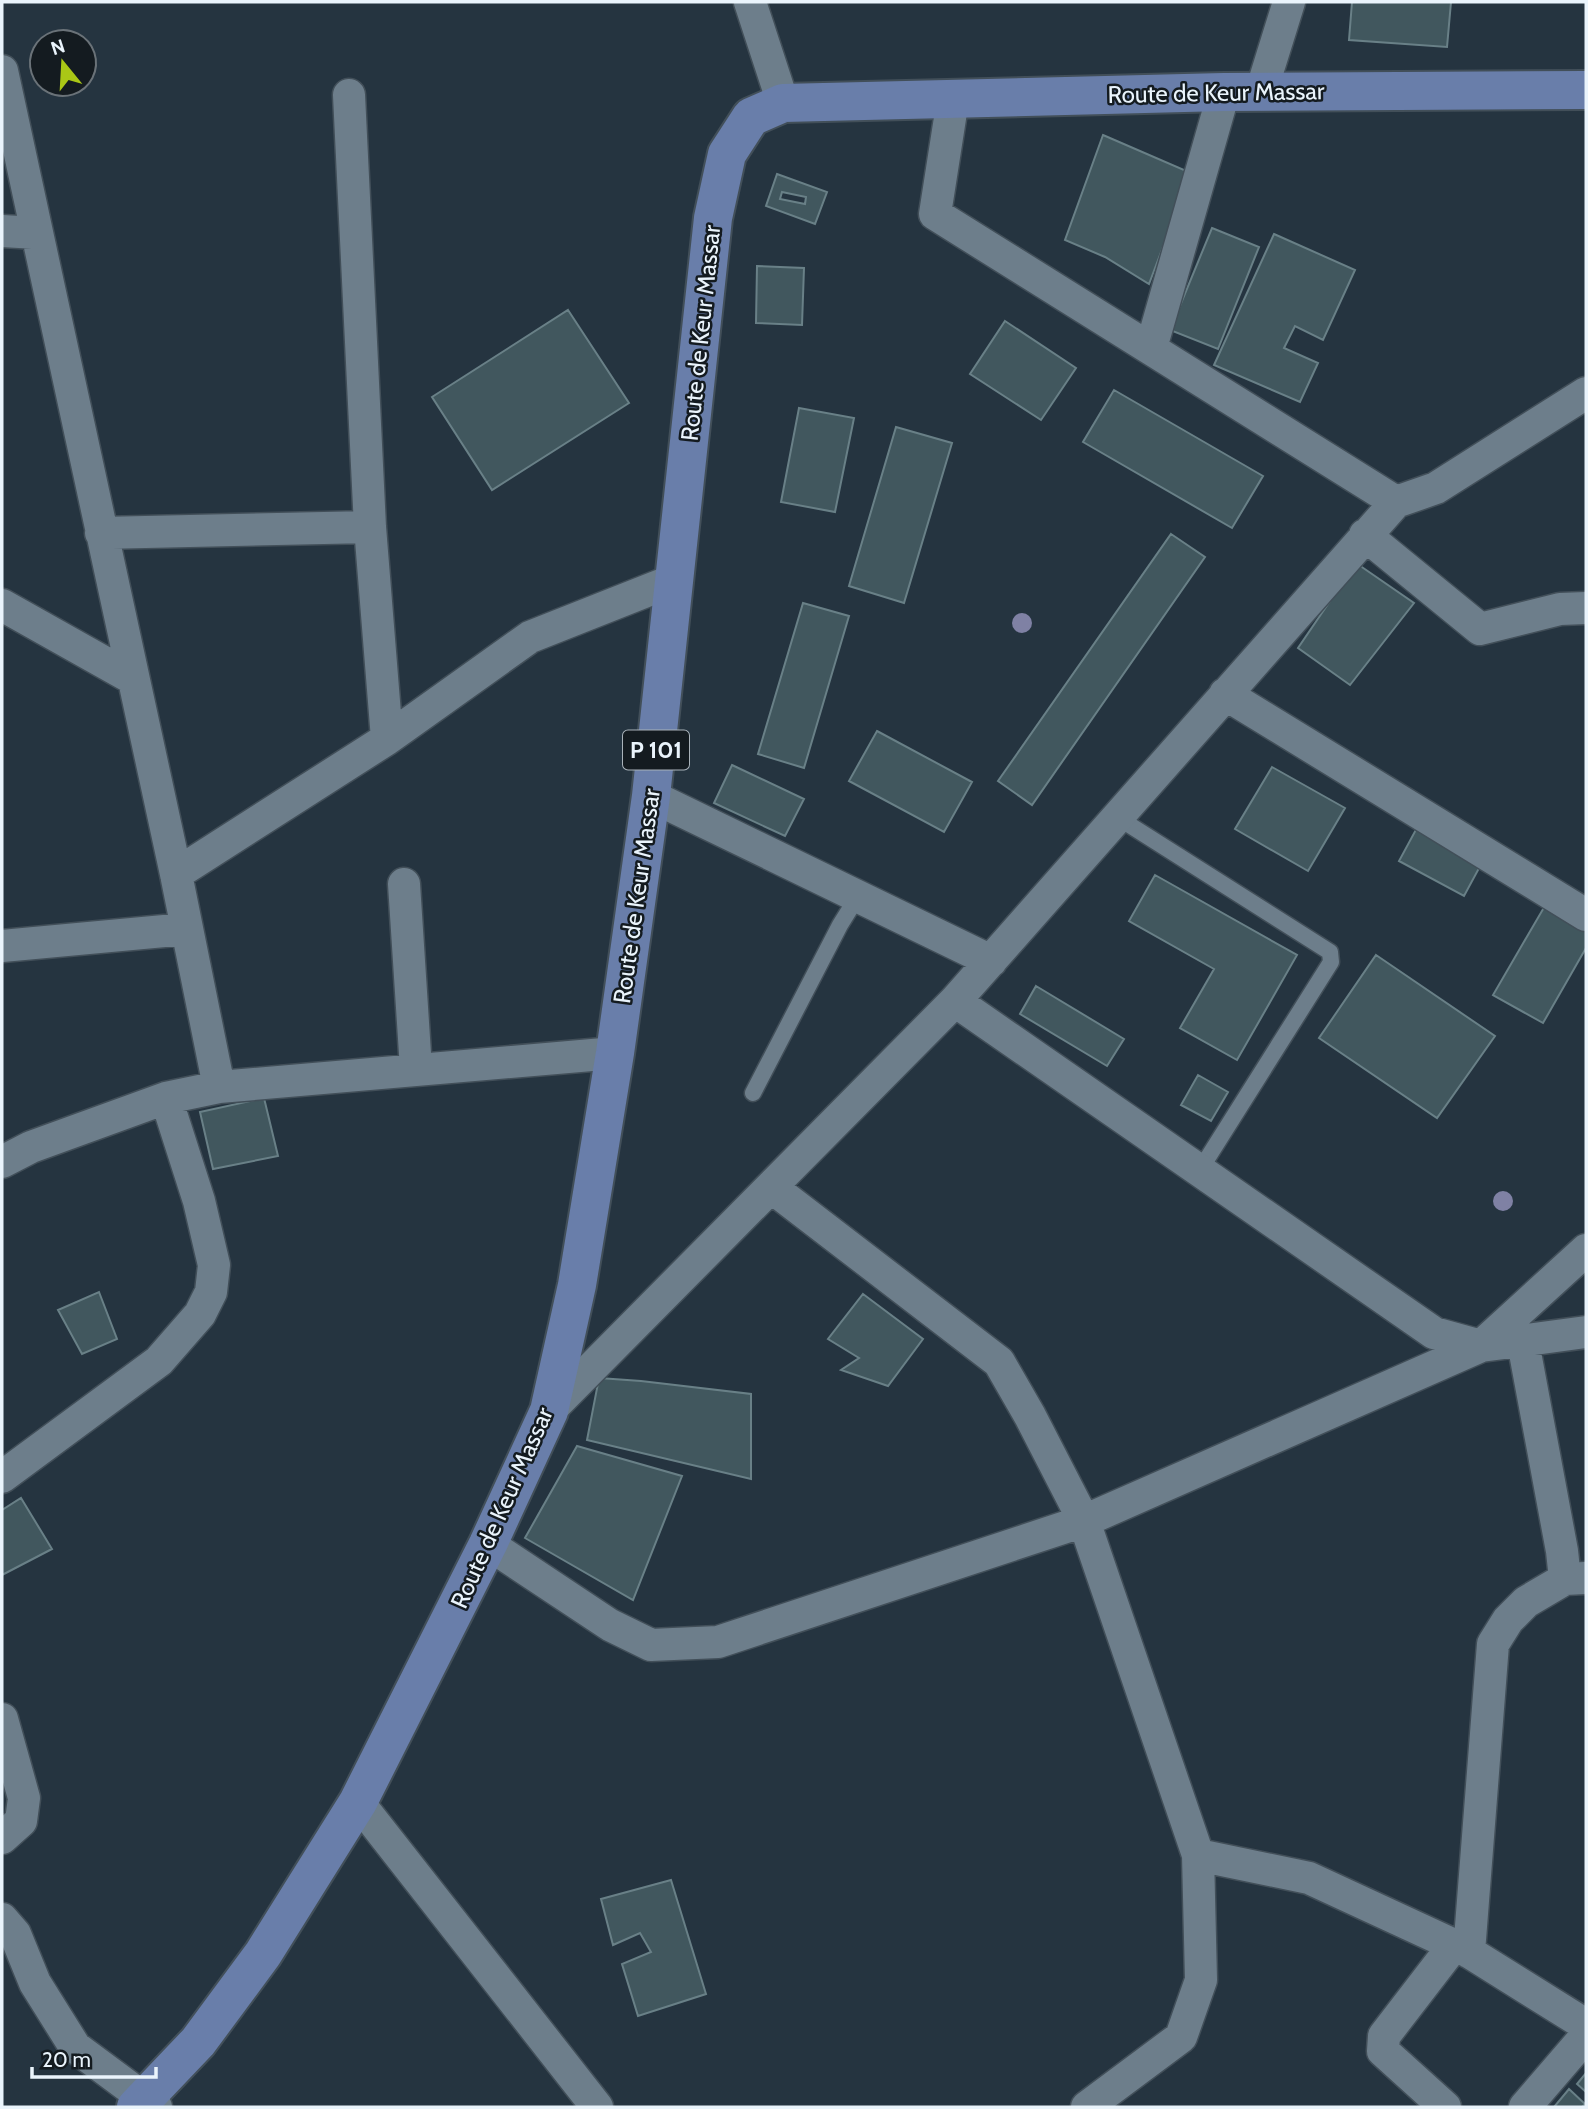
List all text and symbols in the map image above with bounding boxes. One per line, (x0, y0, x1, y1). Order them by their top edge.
north arrow (28, 28, 98, 98)
text: N (48, 34, 68, 60)
street label: Route de Keur Massar (1107, 76, 1325, 109)
street label: Route de Keur Massar (675, 223, 726, 442)
road number: P 101 (623, 730, 689, 770)
street label: Route de Keur Massar (607, 786, 666, 1005)
street label: Route de Keur Massar (444, 1402, 559, 1613)
scale bar (32, 2036, 156, 2080)
text: 20 m (42, 2047, 91, 2072)

